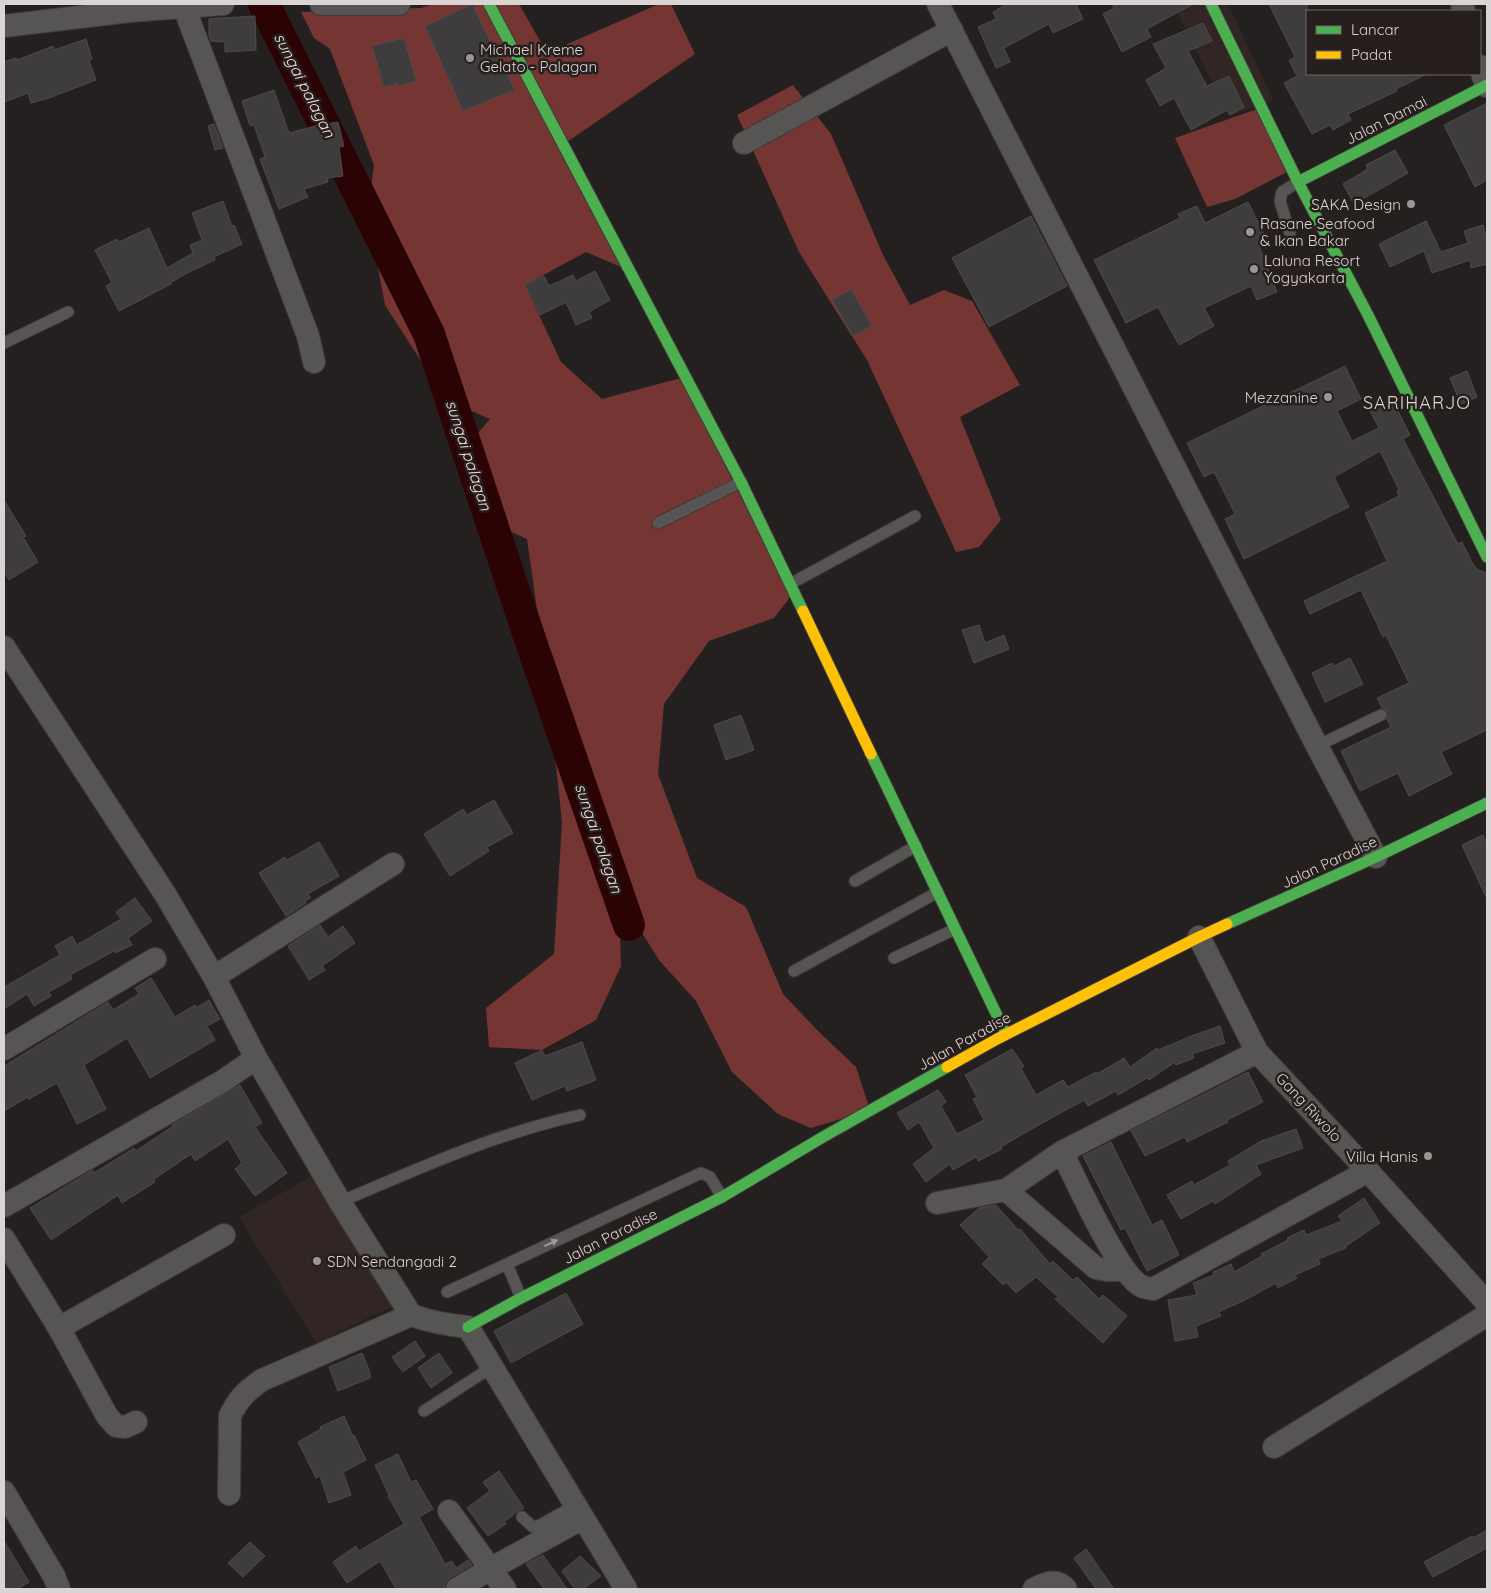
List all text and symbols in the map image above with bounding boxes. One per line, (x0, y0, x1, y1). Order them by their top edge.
legend (1306, 10, 1481, 75)
text: Lancar (1351, 20, 1400, 39)
water label: sungai palagan (270, 29, 340, 141)
place label: Michael Kreme Gelato - Palagan (480, 40, 597, 76)
text: Padat (1351, 45, 1392, 64)
marker: Michael Kreme Gelato - Palagan (464, 52, 476, 64)
street label: Jalan Damai (1342, 91, 1430, 149)
place label: SAKA Design (1311, 195, 1401, 214)
marker: SAKA Design (1405, 198, 1417, 210)
place label: Rasane Seafood & Ikan Bakar (1260, 214, 1375, 250)
marker: Rasane Seafood & Ikan Bakar (1244, 226, 1256, 238)
place label: Laluna Resort Yogyakarta (1264, 251, 1360, 287)
marker: Laluna Resort Yogyakarta (1248, 263, 1260, 275)
place label: Mezzanine (1245, 388, 1318, 407)
marker: Mezzanine (1322, 391, 1334, 403)
district label: SARIHARJO (1363, 391, 1471, 414)
water label: sungai palagan (442, 397, 496, 513)
water label: sungai palagan (571, 780, 627, 896)
street label: Jalan Paradise (1278, 832, 1380, 892)
street label: Jalan Paradise (914, 1008, 1014, 1074)
street label: Gang Riwolo (1272, 1068, 1346, 1146)
place label: Villa Hanis (1346, 1147, 1418, 1166)
marker: Villa Hanis (1422, 1150, 1434, 1162)
street label: Jalan Paradise (560, 1204, 660, 1268)
one-way arrow (544, 1239, 558, 1247)
place label: SDN Sendangadi 2 (327, 1252, 457, 1271)
marker: SDN Sendangadi 2 (311, 1255, 323, 1267)

